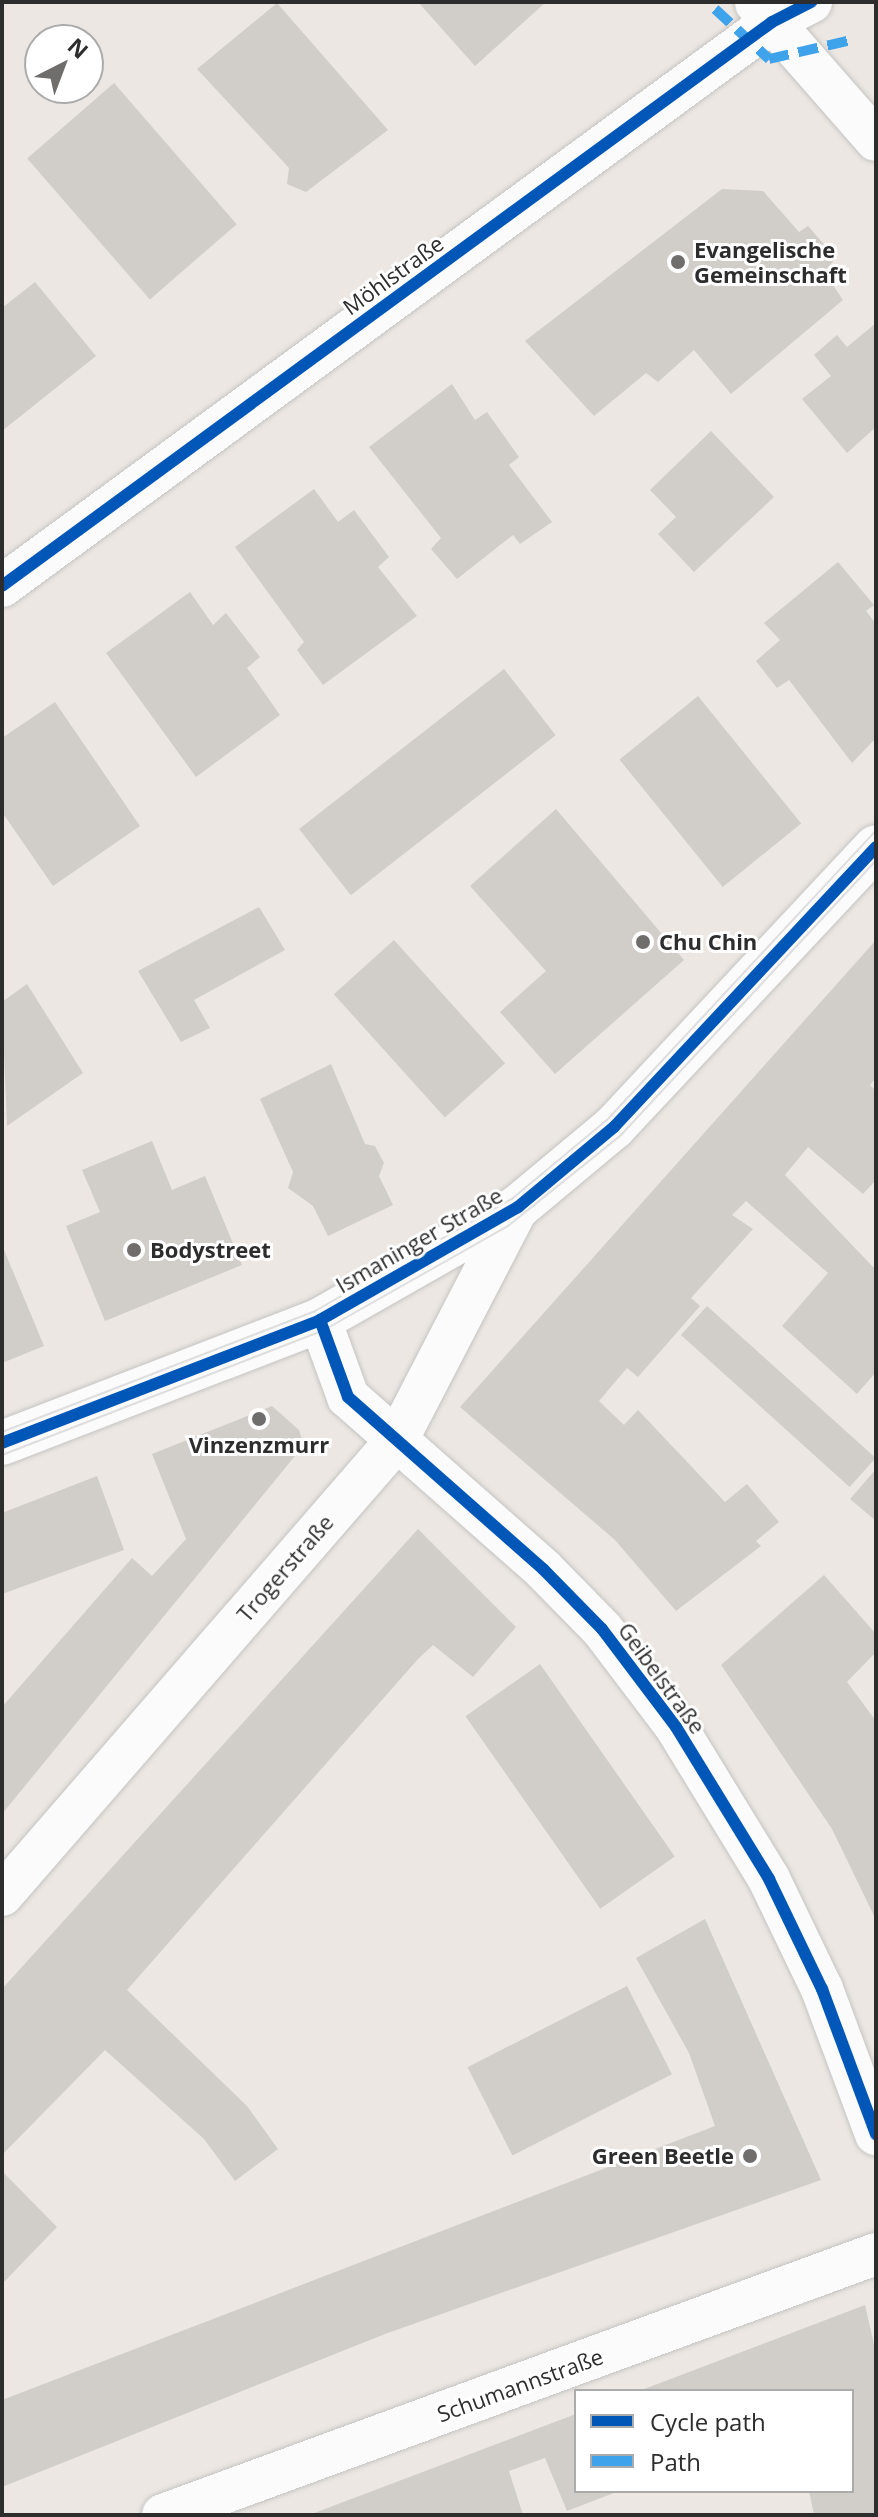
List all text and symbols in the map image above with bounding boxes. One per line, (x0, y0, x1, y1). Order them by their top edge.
north arrow (24, 24, 104, 104)
text: N (62, 31, 95, 65)
street label: Möhlstraße (338, 230, 448, 320)
place label: Evangelische Gemeinschaft (694, 236, 847, 288)
marker: Evangelische Gemeinschaft (669, 253, 687, 271)
place label: Chu Chin (659, 929, 757, 955)
marker: Chu Chin (634, 933, 652, 951)
street label: Ismaninger Straße (331, 1182, 507, 1298)
place label: Bodystreet (150, 1237, 271, 1263)
marker: Bodystreet (125, 1241, 143, 1259)
marker: Vinzenzmurr (250, 1410, 268, 1428)
place label: Vinzenzmurr (189, 1432, 329, 1458)
street label: Trogerstraße (231, 1509, 339, 1627)
street label: Geibelstraße (613, 1617, 711, 1739)
place label: Green Beetle (592, 2143, 734, 2169)
marker: Green Beetle (741, 2147, 759, 2165)
street label: Schumannstraße (433, 2343, 607, 2427)
legend (574, 2389, 854, 2493)
text: Cycle path (650, 2405, 766, 2438)
text: Path (650, 2445, 701, 2478)

